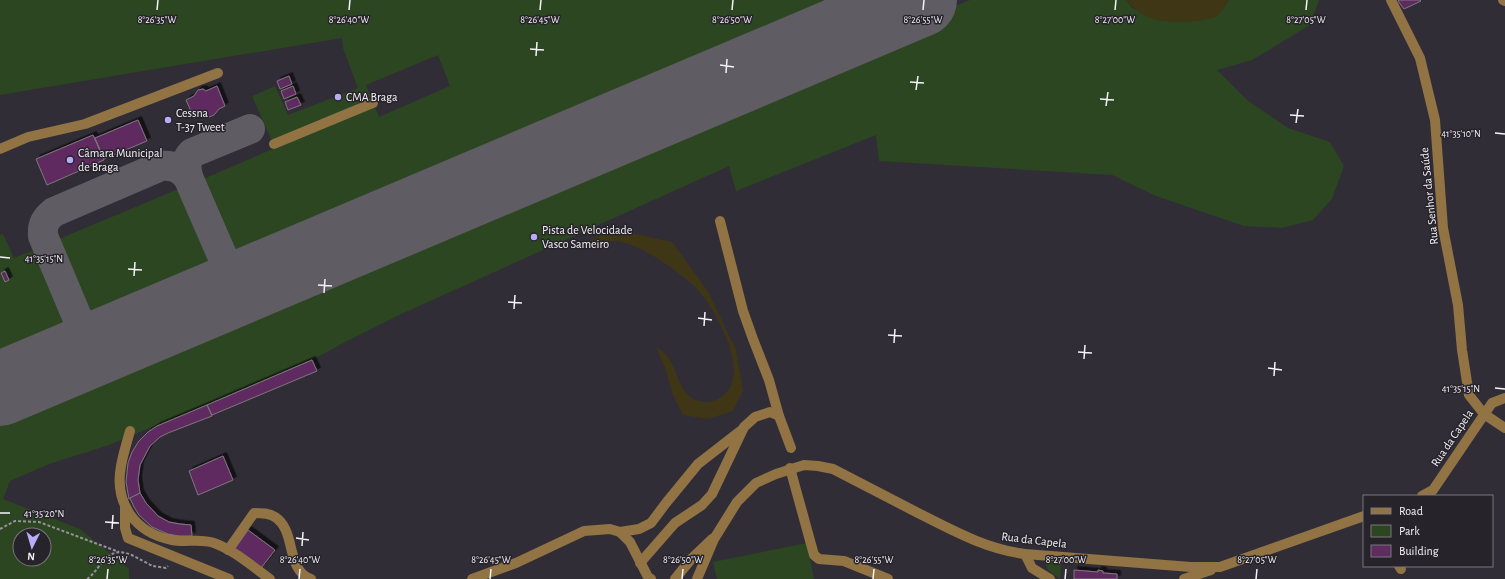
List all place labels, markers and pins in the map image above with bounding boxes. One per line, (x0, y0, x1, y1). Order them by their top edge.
place label: CMA Braga (346, 91, 398, 103)
marker: CMA Braga (333, 92, 343, 102)
place label: Cessna T-37 Tweet (176, 107, 225, 133)
marker: Cessna T-37 Tweet (163, 115, 173, 125)
place label: Câmara Municipal de Braga (78, 147, 162, 173)
marker: Câmara Municipal de Braga (65, 155, 75, 165)
place label: Pista de Velocidade Vasco Sameiro (542, 224, 632, 250)
marker: Pista de Velocidade Vasco Sameiro (529, 232, 539, 242)

